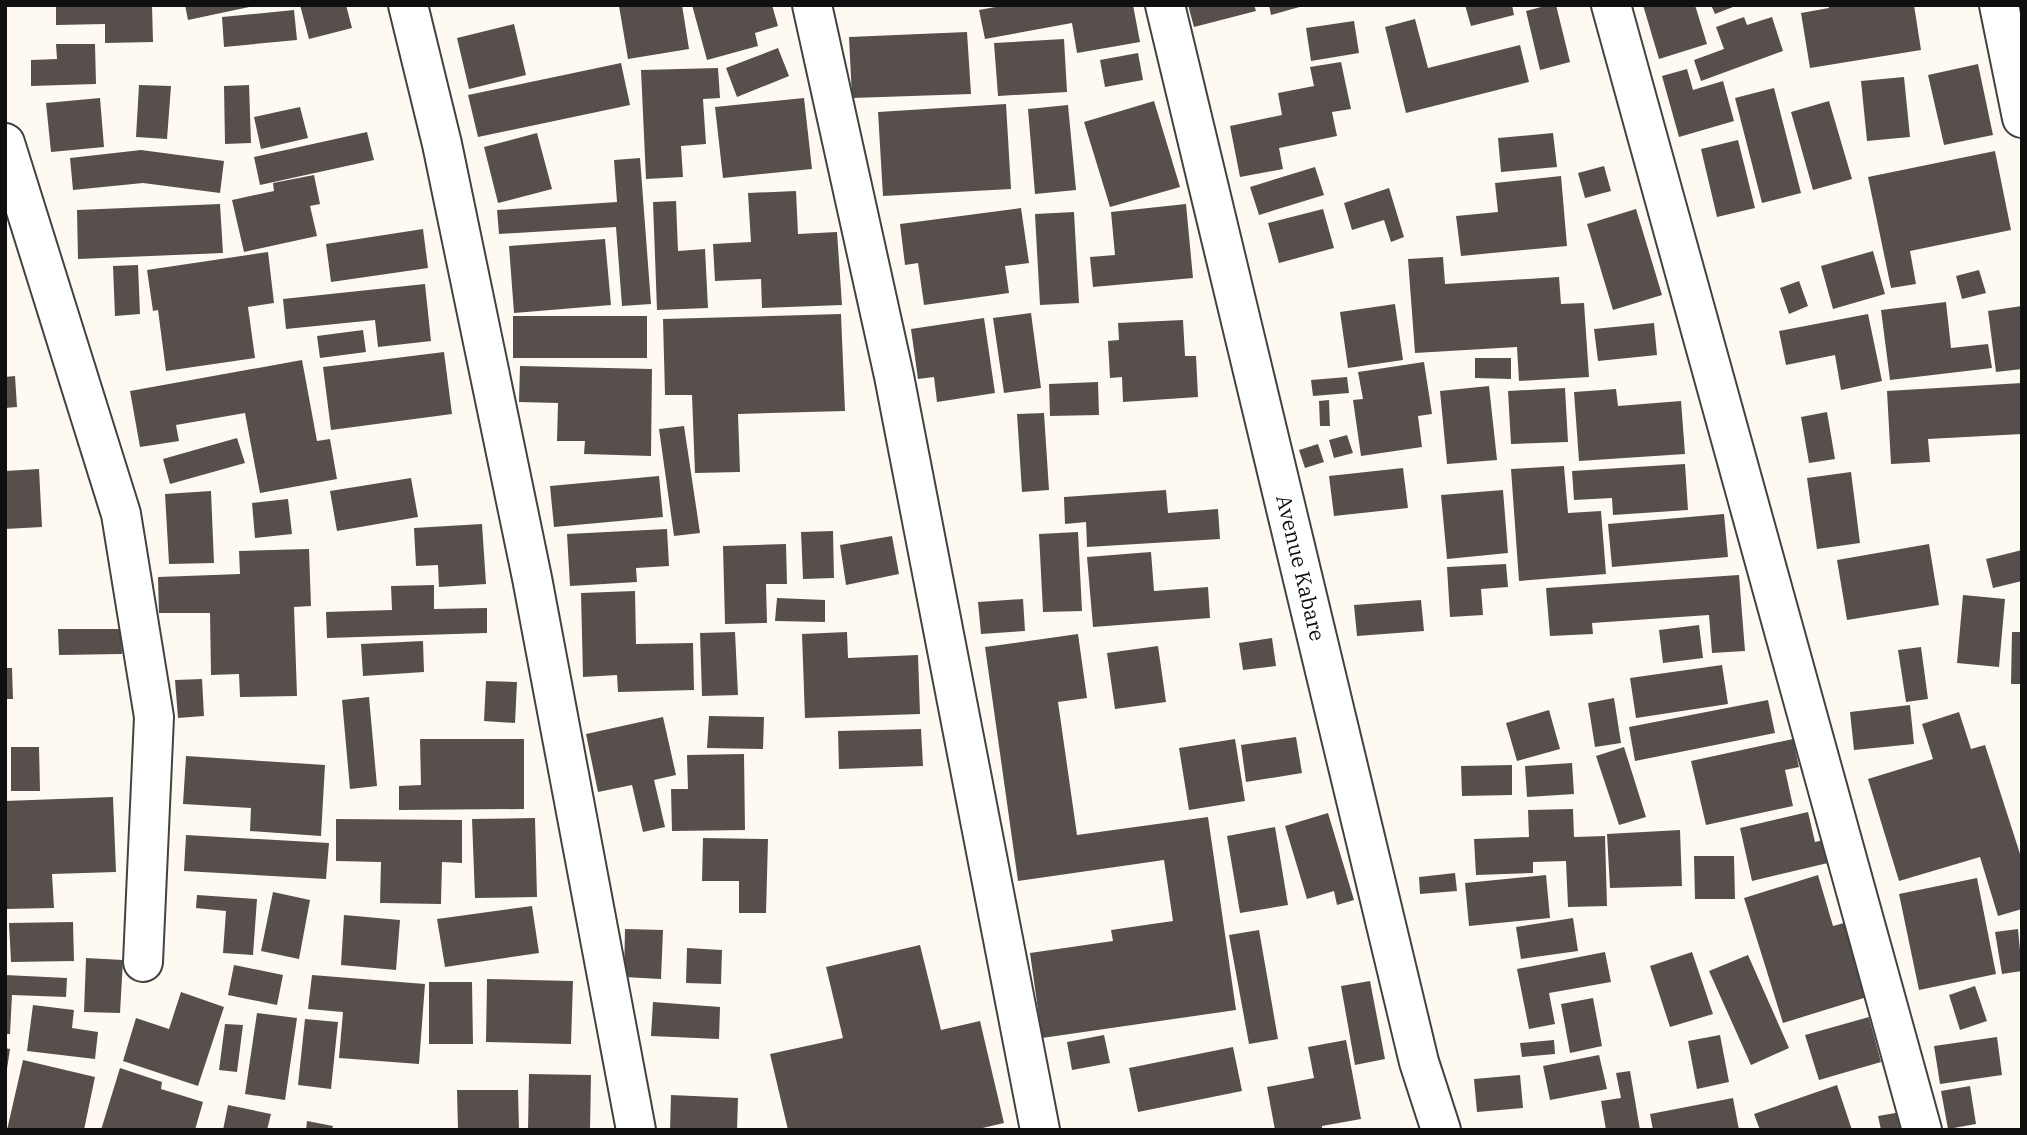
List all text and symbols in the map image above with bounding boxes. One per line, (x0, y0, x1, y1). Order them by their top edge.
street label: Avenue Kabare (1270, 492, 1332, 644)

